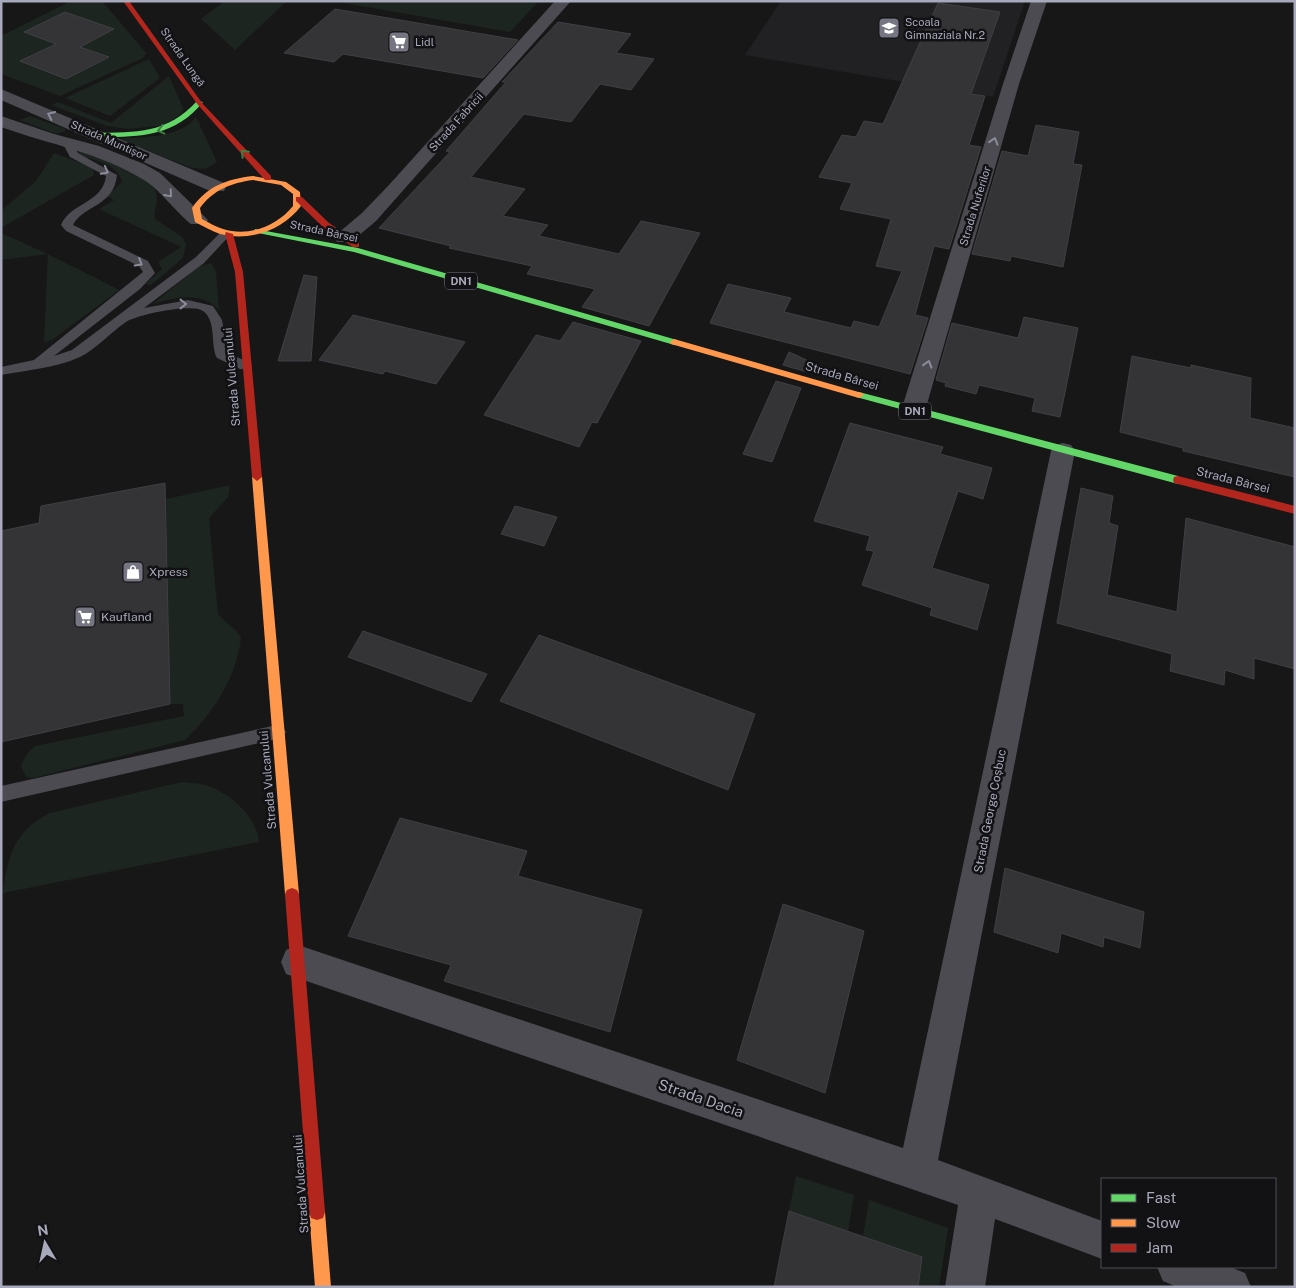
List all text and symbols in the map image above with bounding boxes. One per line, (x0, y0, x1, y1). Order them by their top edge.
school or university icon: Scoala Gimnaziala Nr.2 (877, 16, 901, 40)
place label: Scoala Gimnaziala Nr.2 (905, 16, 985, 41)
street label: Strada Lungă (158, 25, 208, 89)
supermarket icon: Lidl (387, 30, 411, 54)
place label: Lidl (415, 36, 434, 48)
street label: Strada Fabricii (427, 90, 485, 154)
one-way arrow (47, 110, 56, 121)
street label: Strada Muntișor (69, 118, 149, 162)
one-way arrow (157, 124, 166, 135)
one-way arrow (989, 138, 999, 146)
one-way arrow (241, 150, 250, 159)
one-way arrow (99, 165, 108, 175)
street label: Strada Nuferilor (957, 165, 993, 247)
one-way arrow (164, 188, 172, 197)
street label: Strada Bârsei (289, 218, 359, 244)
one-way arrow (134, 256, 143, 266)
road number: DN1 (445, 272, 477, 290)
one-way arrow (179, 299, 187, 309)
street label: Strada Vulcanului (221, 327, 243, 427)
street label: Strada Bârsei (804, 359, 880, 393)
one-way arrow (922, 361, 932, 369)
road number: DN1 (899, 402, 931, 420)
street label: Strada Bârsei (1195, 464, 1271, 496)
shop icon: Xpress (121, 560, 145, 584)
place label: Xpress (149, 565, 188, 579)
supermarket icon: Kaufland (73, 605, 97, 629)
place label: Kaufland (101, 610, 152, 624)
street label: Strada Vulcanului (257, 730, 279, 830)
street label: Strada George Coșbuc (971, 748, 1009, 874)
street label: Strada Dacia (656, 1075, 746, 1121)
street label: Strada Vulcanului (291, 1134, 311, 1234)
legend (1101, 1178, 1276, 1268)
text: Fast (1146, 1189, 1176, 1206)
text: Slow (1146, 1214, 1181, 1231)
north arrow (20, 1218, 70, 1268)
text: N (36, 1221, 50, 1239)
text: Jam (1146, 1239, 1173, 1256)

